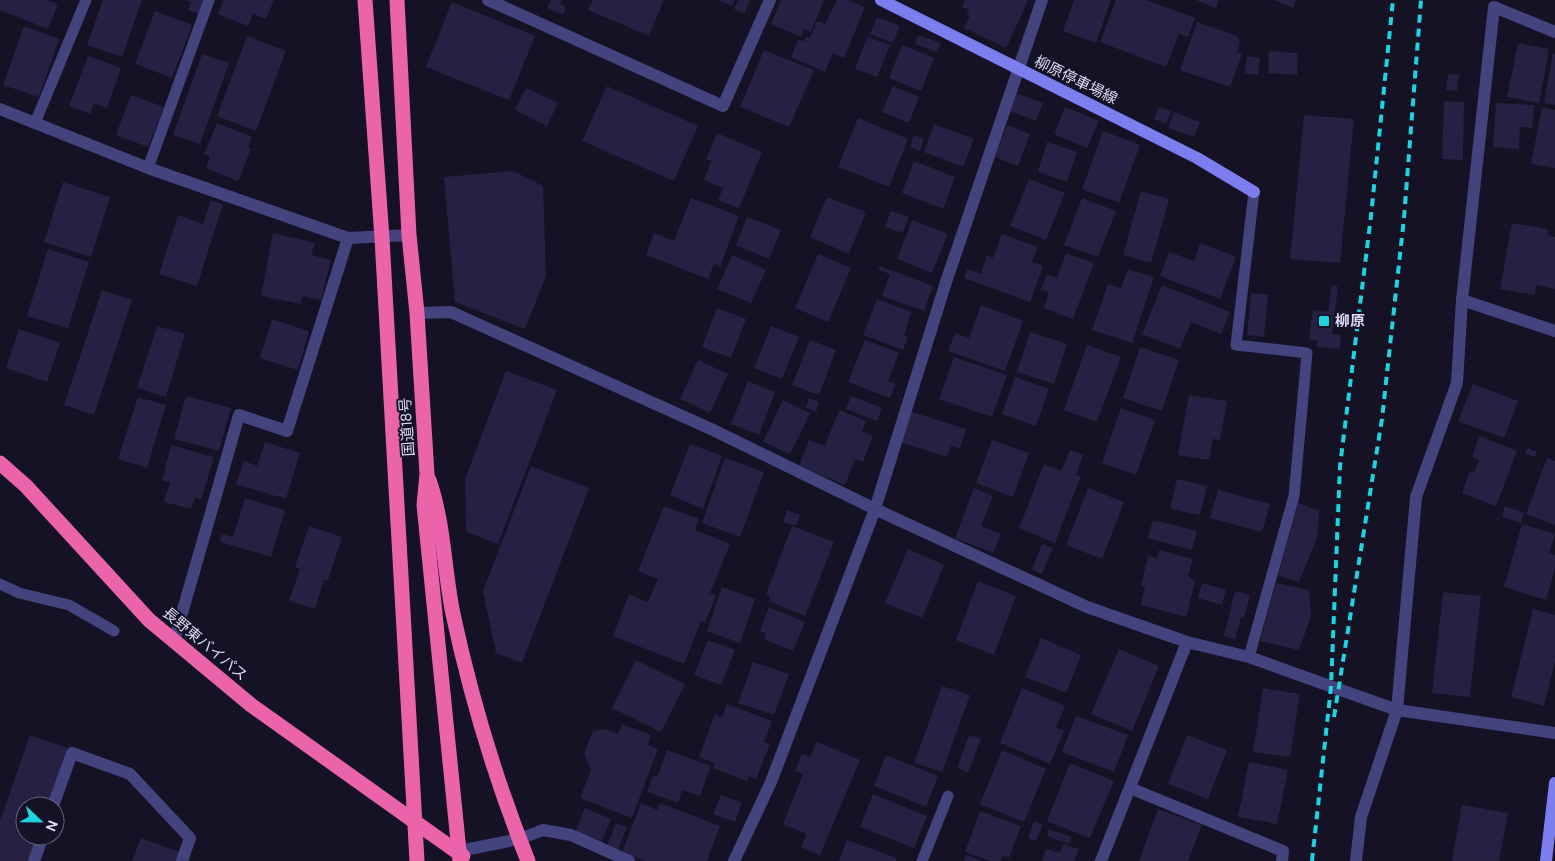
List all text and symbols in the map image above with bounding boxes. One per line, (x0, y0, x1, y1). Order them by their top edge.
street label: 柳原停車場線 (1031, 51, 1121, 109)
place label: 柳原 (1335, 311, 1365, 331)
marker: 柳原 (1317, 314, 1331, 328)
street label: 国道18号 (395, 397, 419, 457)
street label: 長野東バイパス (158, 603, 252, 685)
north arrow (15, 796, 65, 846)
text: N (42, 818, 62, 834)

